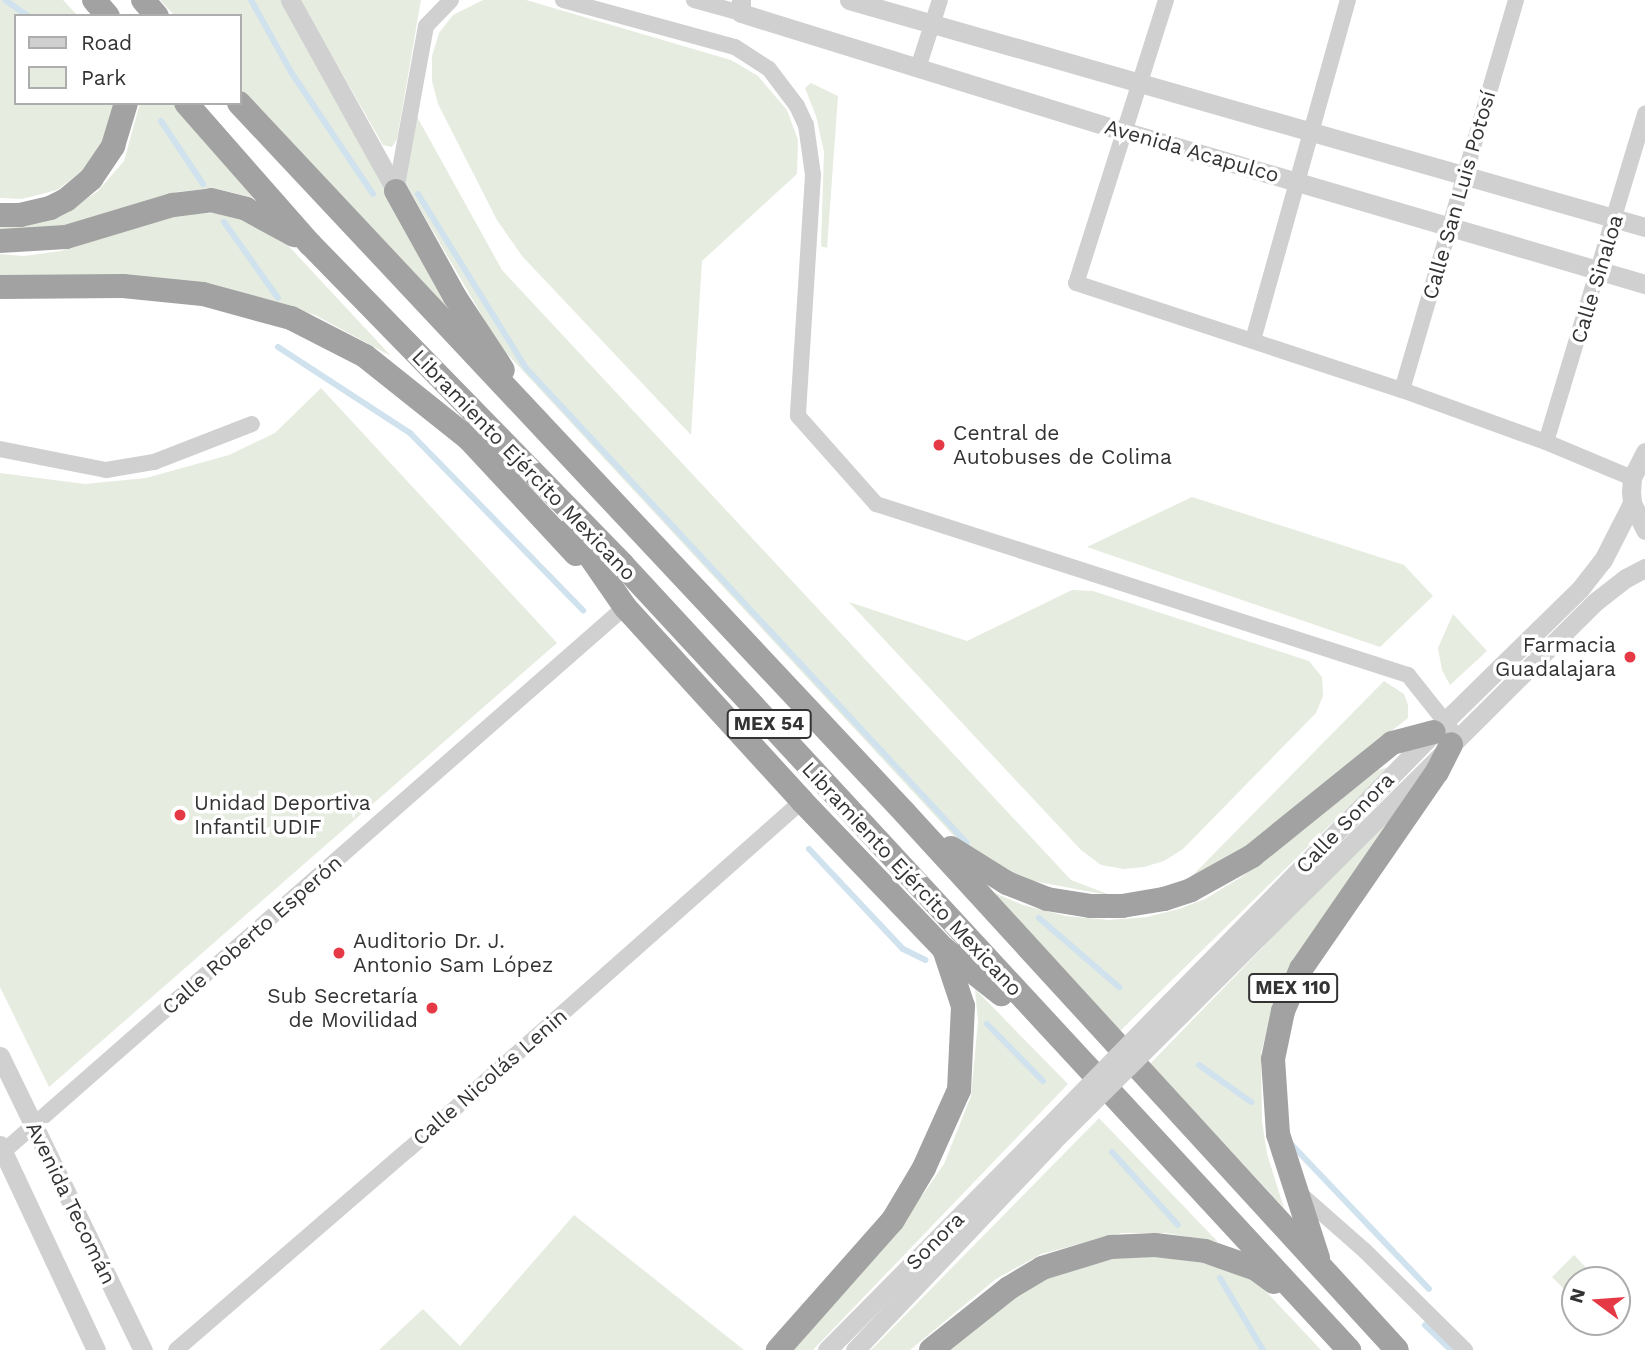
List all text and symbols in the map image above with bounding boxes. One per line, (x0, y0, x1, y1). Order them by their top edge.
legend (14, 14, 242, 105)
text: Road (81, 30, 132, 55)
text: Park (81, 65, 126, 90)
street label: Calle San Luis Potosí (1417, 88, 1501, 302)
street label: Avenida Acapulco (1101, 114, 1283, 188)
street label: Calle Sinaloa (1565, 212, 1629, 346)
street label: Libramiento Ejército Mexicano (407, 344, 641, 586)
place label: Central de Autobuses de Colima (953, 420, 1172, 470)
marker: Central de Autobuses de Colima (931, 437, 947, 453)
place label: Farmacia Guadalajara (1495, 632, 1616, 682)
marker: Farmacia Guadalajara (1622, 649, 1638, 665)
road number: MEX 54 (725, 708, 813, 740)
street label: Libramiento Ejército Mexicano (797, 757, 1027, 1001)
street label: Calle Sonora (1291, 767, 1399, 879)
place label: Unidad Deportiva Infantil UDIF (194, 790, 371, 840)
marker: Unidad Deportiva Infantil UDIF (172, 807, 188, 823)
street label: Calle Roberto Esperón (157, 850, 347, 1020)
place label: Auditorio Dr. J. Antonio Sam López (353, 928, 553, 978)
marker: Auditorio Dr. J. Antonio Sam López (331, 945, 347, 961)
road number: MEX 110 (1248, 972, 1338, 1004)
place label: Sub Secretaría de Movilidad (267, 983, 418, 1033)
marker: Sub Secretaría de Movilidad (424, 1000, 440, 1016)
street label: Calle Nicolás Lenin (408, 1003, 572, 1151)
street label: Avenida Tecomán (20, 1117, 122, 1289)
street label: Sonora (901, 1207, 969, 1275)
north arrow (1561, 1266, 1631, 1336)
text: N (1564, 1286, 1590, 1306)

